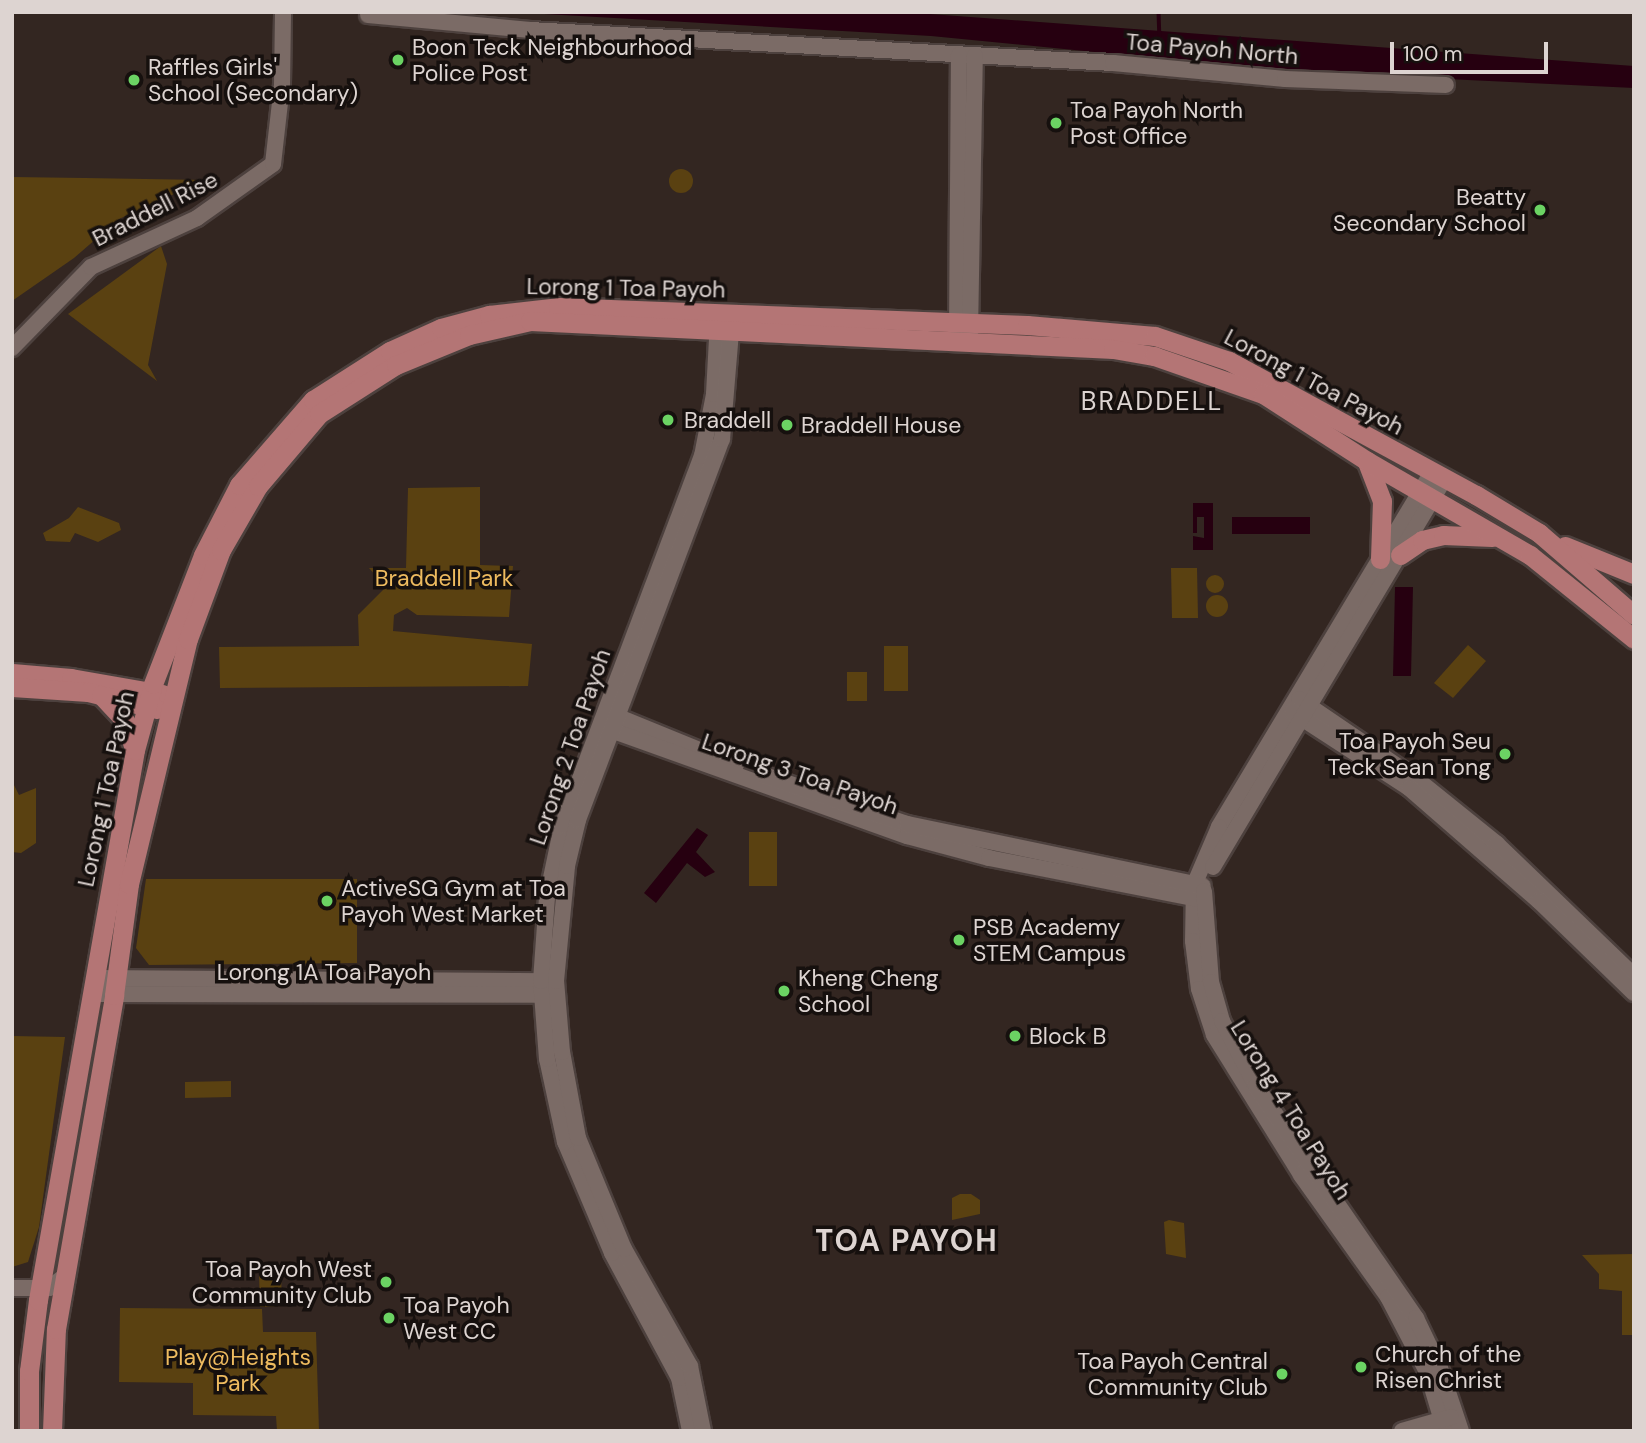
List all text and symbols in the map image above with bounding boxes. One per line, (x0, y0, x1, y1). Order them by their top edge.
street label: Toa Payoh North (1125, 28, 1299, 70)
scale bar (1394, 28, 1552, 72)
place label: Boon Teck Neighbourhood Police Post (412, 33, 692, 87)
text: 100 m (1403, 40, 1463, 68)
marker: Boon Teck Neighbourhood Police Post (390, 52, 406, 68)
place label: Raffles Girls' School (Secondary) (148, 53, 358, 107)
marker: Raffles Girls' School (Secondary) (126, 72, 142, 88)
place label: Toa Payoh North Post Office (1070, 96, 1243, 150)
marker: Toa Payoh North Post Office (1048, 115, 1064, 131)
street label: Braddell Rise (88, 166, 222, 252)
place label: Beatty Secondary School (1333, 183, 1526, 237)
marker: Beatty Secondary School (1532, 202, 1548, 218)
street label: Lorong 1 Toa Payoh (526, 272, 726, 304)
street label: Lorong 1 Toa Payoh (1220, 323, 1408, 441)
district label: BRADDELL (1082, 386, 1222, 418)
place label: Braddell (684, 406, 771, 434)
marker: Braddell (658, 410, 678, 430)
place label: Braddell House (801, 411, 961, 439)
marker: Braddell House (779, 417, 795, 433)
park label: Braddell Park (375, 564, 513, 592)
street label: Lorong 2 Toa Payoh (524, 646, 616, 848)
street label: Lorong 1 Toa Payoh (72, 689, 140, 889)
street label: Lorong 3 Toa Payoh (698, 727, 902, 821)
place label: Toa Payoh Seu Teck Sean Tong (1327, 727, 1491, 781)
marker: Toa Payoh Seu Teck Sean Tong (1497, 746, 1513, 762)
place label: ActiveSG Gym at Toa Payoh West Market (341, 874, 566, 928)
marker: ActiveSG Gym at Toa Payoh West Market (319, 893, 335, 909)
place label: PSB Academy STEM Campus (973, 913, 1126, 967)
marker: PSB Academy STEM Campus (951, 932, 967, 948)
street label: Lorong 1A Toa Payoh (217, 958, 431, 986)
place label: Kheng Cheng School (798, 964, 939, 1018)
marker: Kheng Cheng School (776, 983, 792, 999)
street label: Lorong 4 Toa Payoh (1225, 1015, 1357, 1205)
place label: Block B (1029, 1022, 1106, 1050)
marker: Block B (1007, 1028, 1023, 1044)
district label: TOA PAYOH (816, 1223, 998, 1259)
place label: Toa Payoh West Community Club (192, 1255, 372, 1309)
marker: Toa Payoh West Community Club (378, 1274, 394, 1290)
place label: Toa Payoh West CC (403, 1291, 510, 1345)
marker: Toa Payoh West CC (381, 1310, 397, 1326)
place label: Church of the Risen Christ (1375, 1340, 1521, 1394)
park label: Play@Heights Park (165, 1343, 311, 1397)
place label: Toa Payoh Central Community Club (1077, 1347, 1268, 1401)
marker: Church of the Risen Christ (1353, 1359, 1369, 1375)
marker: Toa Payoh Central Community Club (1274, 1366, 1290, 1382)

